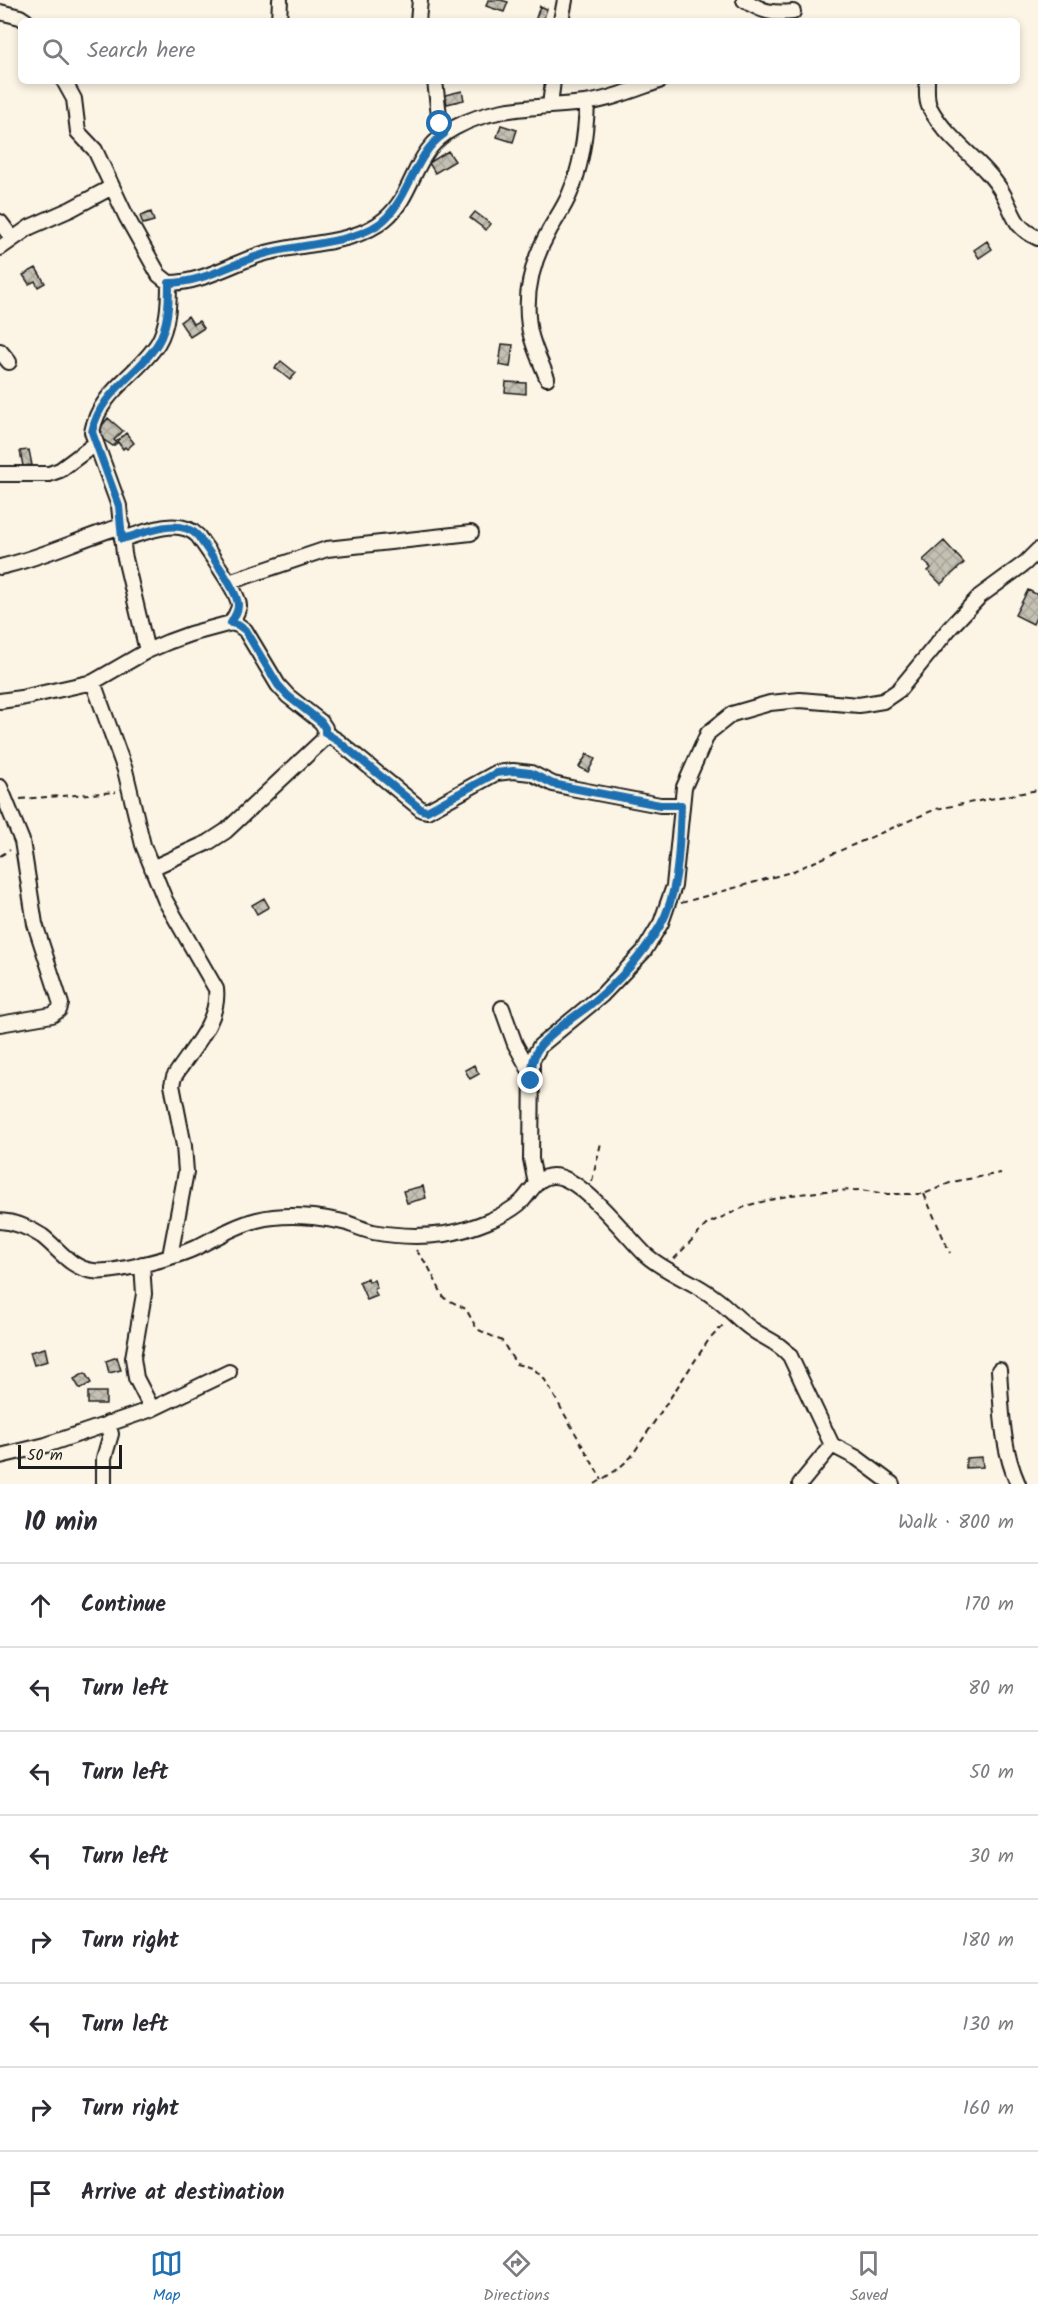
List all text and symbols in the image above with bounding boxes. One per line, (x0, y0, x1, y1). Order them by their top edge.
search box (18, 18, 1020, 84)
text: Search here (87, 34, 195, 69)
icon: search (39, 35, 72, 68)
route start (426, 110, 452, 136)
route end (517, 1067, 543, 1093)
scale bar (18, 1442, 122, 1470)
text: 50 m (27, 1443, 63, 1468)
text: 10 min (24, 1502, 98, 1544)
text: Walk · 800 m (898, 1507, 1014, 1539)
text: Continue (81, 1588, 166, 1623)
icon: ahead (24, 1589, 57, 1622)
text: 170 m (965, 1589, 1014, 1621)
text: Turn left (81, 1672, 168, 1707)
icon: left (24, 1673, 57, 1706)
text: 80 m (968, 1673, 1014, 1705)
text: Turn left (81, 1756, 168, 1791)
icon: left (24, 1757, 57, 1790)
text: 50 m (969, 1757, 1014, 1789)
text: Turn left (81, 1840, 168, 1875)
icon: left (24, 1841, 57, 1874)
text: 30 m (969, 1841, 1014, 1873)
text: Turn right (81, 1924, 179, 1959)
icon: right (24, 1925, 57, 1958)
text: 180 m (962, 1925, 1014, 1957)
text: Turn left (81, 2008, 168, 2043)
icon: left (24, 2009, 57, 2042)
text: 130 m (962, 2009, 1014, 2041)
text: Turn right (81, 2092, 179, 2127)
icon: right (24, 2093, 57, 2126)
text: 160 m (963, 2093, 1014, 2125)
text: Arrive at destination (81, 2176, 284, 2211)
icon: arrive (24, 2177, 57, 2210)
tab: Map (150, 2247, 183, 2308)
tab: Directions (483, 2247, 550, 2308)
tab: Saved (850, 2247, 888, 2308)

